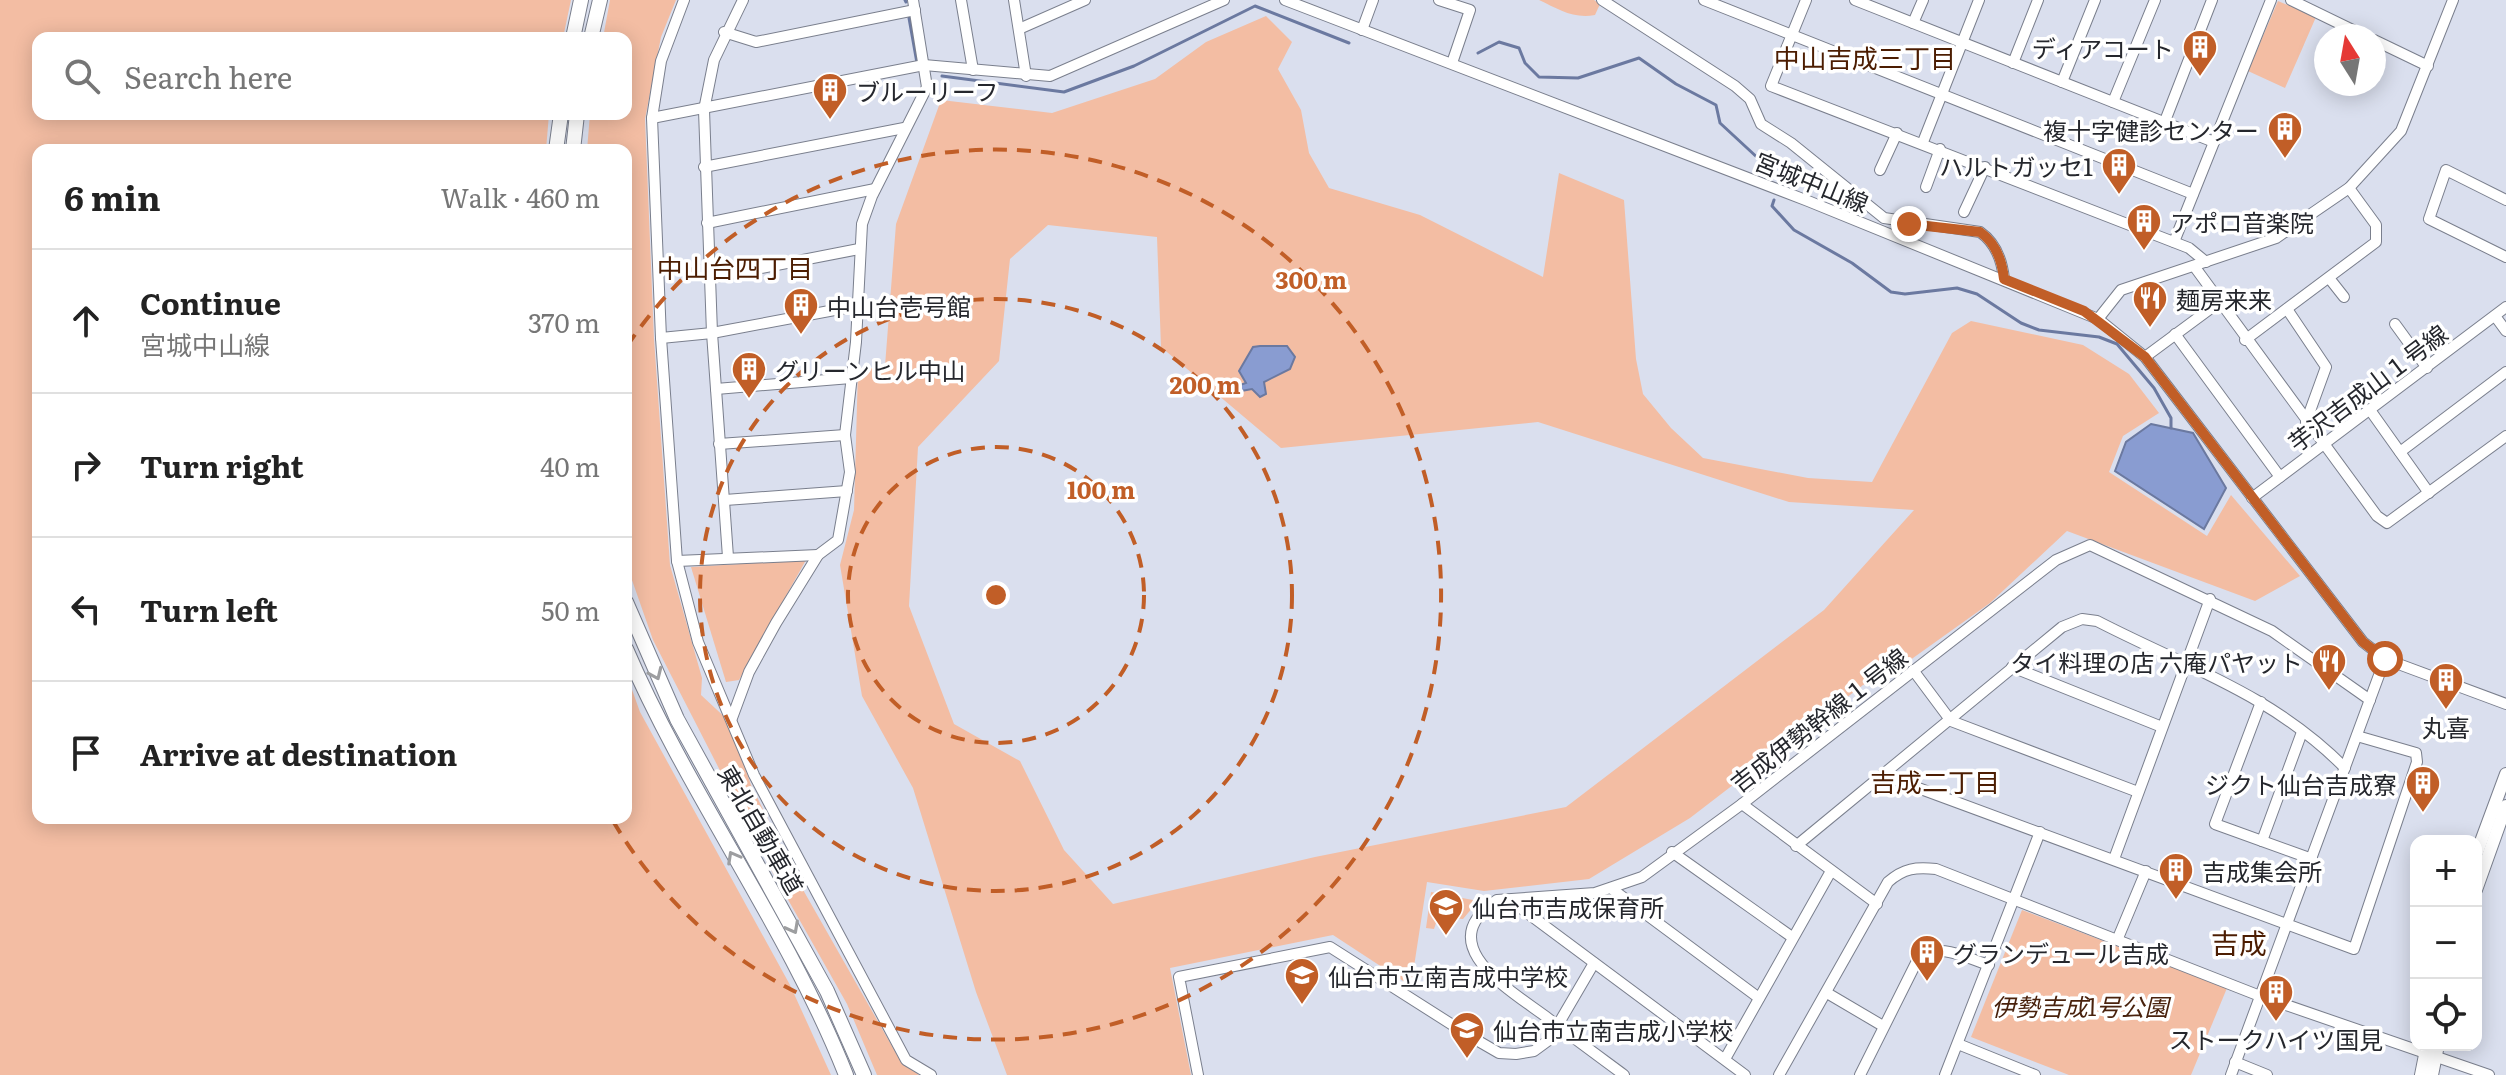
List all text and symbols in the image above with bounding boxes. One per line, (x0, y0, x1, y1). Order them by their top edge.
north arrow (2314, 24, 2386, 96)
building icon: ディアコート (2181, 28, 2219, 78)
place label: ディアコート (2032, 30, 2174, 65)
search box (32, 32, 632, 120)
district label: 中山吉成三丁目 (1774, 37, 1956, 76)
icon: search (60, 54, 104, 98)
text: Search here (124, 54, 292, 98)
building icon: ブルーリーフ (811, 71, 849, 121)
place label: ブルーリーフ (856, 73, 999, 108)
building icon: 複十字健診センター (2266, 110, 2304, 160)
place label: 複十字健診センター (2043, 112, 2259, 147)
street label: 宮城中山線 (1750, 142, 1874, 220)
building icon: ハルトガッセ1 (2100, 146, 2138, 196)
place label: ハルトガッセ1 (1939, 148, 2093, 183)
text: 6 min (64, 171, 161, 221)
text: Walk · 460 m (441, 177, 600, 216)
building icon: アポロ音楽院 (2125, 202, 2163, 252)
place label: アポロ音楽院 (2170, 204, 2314, 239)
route end (1891, 206, 1927, 242)
district label: 中山台四丁目 (657, 247, 813, 286)
text: 300 m (1275, 261, 1347, 296)
restaurant icon: 麺房来来 (2131, 279, 2169, 329)
text: Continue (140, 280, 281, 324)
place label: 麺房来来 (2176, 281, 2272, 316)
building icon: 中山台壱号館 (782, 286, 820, 336)
place label: 中山台壱号館 (827, 288, 971, 323)
icon: ahead (64, 299, 108, 343)
text: 370 m (528, 302, 600, 341)
street label: 芋沢吉成山１号線 (2280, 315, 2454, 459)
text: 宮城中山線 (140, 324, 270, 363)
building icon: グリーンヒル中山 (730, 350, 768, 400)
place label: グリーンヒル中山 (775, 352, 966, 387)
text: 200 m (1169, 366, 1241, 401)
icon: right (64, 443, 108, 487)
text: Turn right (140, 443, 304, 487)
text: 40 m (540, 446, 600, 485)
text: 100 m (1067, 471, 1135, 506)
centre of rings (982, 581, 1010, 609)
icon: left (64, 587, 108, 631)
text: Turn left (140, 587, 278, 631)
text: 50 m (541, 590, 600, 629)
street label: 吉成伊勢幹線１号線 (1722, 639, 1914, 799)
route start (2367, 641, 2403, 677)
restaurant icon: タイ料理の店 六庵パヤット (2310, 642, 2348, 692)
place label: タイ料理の店 六庵パヤット (2010, 644, 2303, 679)
building icon: 丸喜 (2427, 661, 2465, 711)
one-way arrow (646, 666, 662, 680)
place label: 丸喜 (2422, 709, 2470, 744)
icon: arrive (64, 731, 108, 775)
text: Arrive at destination (140, 731, 457, 775)
street label: 東北自動車道 (711, 758, 813, 900)
district label: 吉成二丁目 (1870, 761, 2000, 800)
building icon: ジクト仙台吉成寮 (2404, 764, 2442, 814)
place label: ジクト仙台吉成寮 (2205, 766, 2397, 801)
map controls (2410, 835, 2482, 1051)
button: + (2410, 835, 2482, 907)
one-way arrow (727, 851, 743, 866)
building icon: 吉成集会所 (2157, 851, 2195, 901)
place label: 吉成集会所 (2202, 853, 2322, 888)
school or university icon: 仙台市吉成保育所 (1427, 887, 1465, 937)
place label: 仙台市吉成保育所 (1472, 889, 1664, 924)
button: − (2410, 907, 2482, 979)
one-way arrow (783, 919, 798, 934)
district label: 吉成 (2211, 921, 2267, 963)
building icon: グランデュール吉成 (1908, 933, 1946, 983)
place label: グランデュール吉成 (1953, 935, 2169, 970)
school or university icon: 仙台市立南吉成中学校 (1283, 956, 1321, 1006)
place label: 仙台市立南吉成中学校 (1328, 958, 1568, 993)
building icon: ストークハイツ国見 (2257, 973, 2295, 1023)
button: locate (2410, 979, 2482, 1051)
park label: 伊勢吉成1号公園 (1991, 988, 2172, 1023)
school or university icon: 仙台市立南吉成小学校 (1448, 1010, 1486, 1060)
place label: 仙台市立南吉成小学校 (1493, 1012, 1733, 1047)
place label: ストークハイツ国見 (2169, 1021, 2383, 1056)

